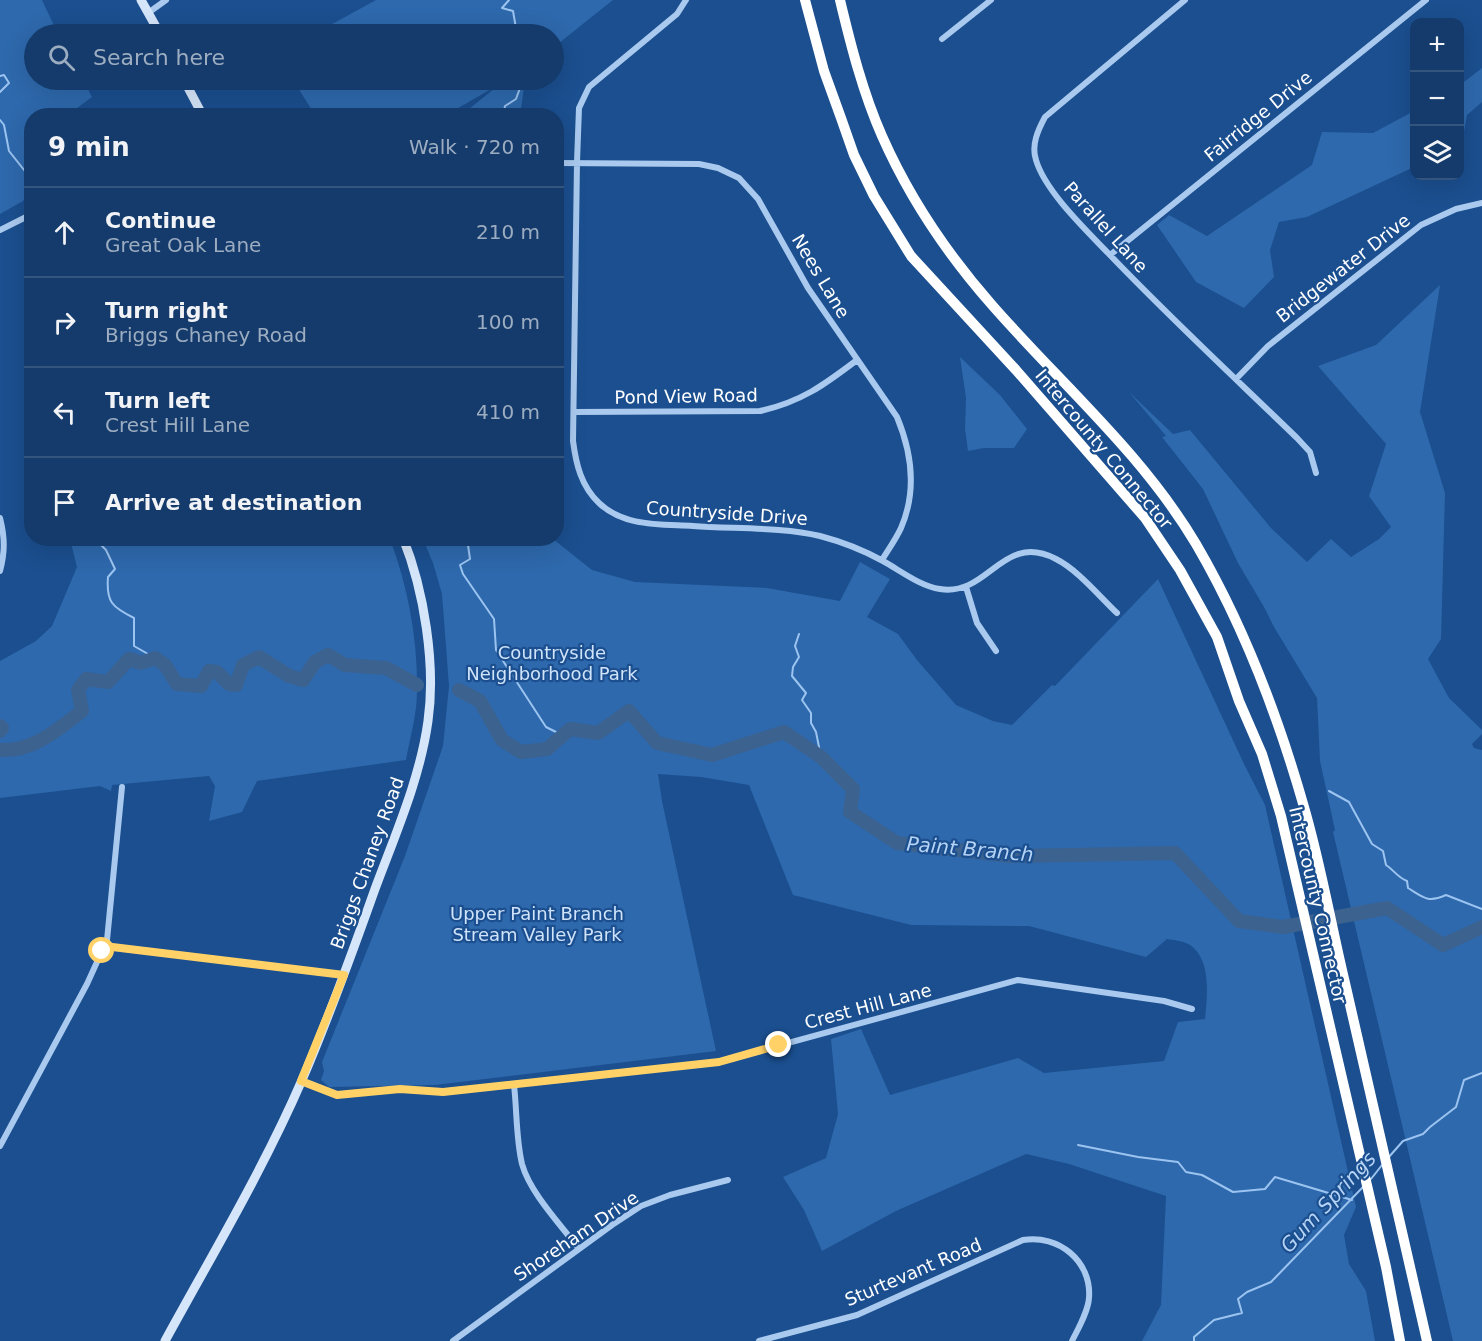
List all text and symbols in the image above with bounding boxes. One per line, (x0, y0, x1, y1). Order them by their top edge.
map controls (1410, 18, 1464, 180)
button: + (1410, 18, 1464, 72)
search box (24, 24, 564, 90)
icon: search (45, 41, 78, 74)
text: Search here (93, 45, 225, 70)
street label: Fairridge Drive (1200, 66, 1316, 166)
button: − (1410, 72, 1464, 126)
button: layers (1410, 126, 1464, 180)
text: 9 min (48, 132, 130, 162)
text: Walk · 720 m (409, 135, 540, 159)
street label: Parallel Lane (1060, 177, 1152, 277)
text: Continue (105, 208, 216, 233)
street label: Bridgewater Drive (1272, 209, 1414, 327)
icon: ahead (48, 216, 81, 249)
text: 210 m (476, 220, 540, 244)
street label: Nees Lane (788, 230, 854, 322)
text: Great Oak Lane (105, 233, 261, 257)
text: Turn right (105, 298, 228, 323)
icon: right (48, 306, 81, 339)
text: 100 m (476, 310, 540, 334)
text: Briggs Chaney Road (105, 323, 307, 347)
street label: Intercounty Connector (1031, 365, 1177, 534)
street label: Pond View Road (614, 384, 758, 408)
text: Turn left (105, 388, 210, 413)
icon: left (48, 396, 81, 429)
text: 410 m (476, 400, 540, 424)
text: Crest Hill Lane (105, 413, 250, 437)
icon: arrive (48, 486, 81, 519)
text: Arrive at destination (105, 490, 362, 515)
street label: Countryside Drive (645, 497, 809, 529)
park label: Countryside Neighborhood Park (466, 642, 638, 684)
street label: Briggs Chaney Road (326, 774, 408, 952)
street label: Intercounty Connector (1285, 804, 1351, 1006)
water label: Paint Branch (906, 831, 1034, 867)
park label: Upper Paint Branch Stream Valley Park (450, 903, 624, 945)
route start (88, 937, 114, 963)
street label: Crest Hill Lane (802, 979, 934, 1033)
route end (765, 1031, 791, 1057)
water label: Gum Springs (1275, 1147, 1381, 1257)
street label: Shoreham Drive (510, 1187, 642, 1285)
street label: Sturtevant Road (841, 1234, 985, 1310)

